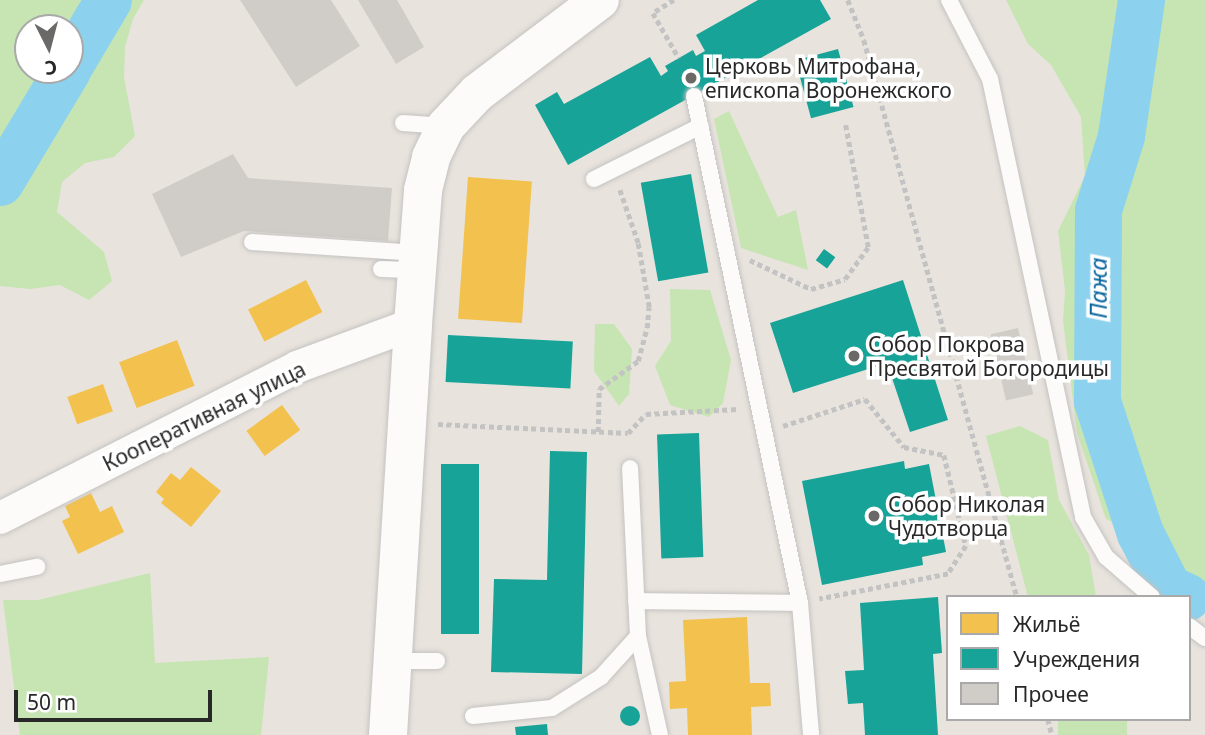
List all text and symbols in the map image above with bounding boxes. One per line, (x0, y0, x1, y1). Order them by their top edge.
north arrow (14, 14, 84, 84)
place label: Церковь Митрофана, епископа Воронежского (705, 53, 952, 103)
text: С (44, 54, 58, 81)
marker: Церковь Митрофана, епископа Воронежского (683, 70, 699, 86)
water label: Пажа (1084, 257, 1112, 319)
place label: Собор Покрова Пресвятой Богородицы (868, 331, 1109, 381)
marker: Собор Покрова Пресвятой Богородицы (846, 348, 862, 364)
street label: Кооперативная улица (98, 356, 310, 476)
place label: Собор Николая Чудотворца (888, 491, 1045, 541)
marker: Собор Николая Чудотворца (866, 508, 882, 524)
legend (946, 595, 1191, 721)
text: Жильё (1013, 610, 1080, 638)
text: Учреждения (1013, 645, 1140, 673)
scale bar (18, 676, 215, 720)
text: Прочее (1013, 680, 1089, 708)
text: 50 m (27, 688, 76, 716)

